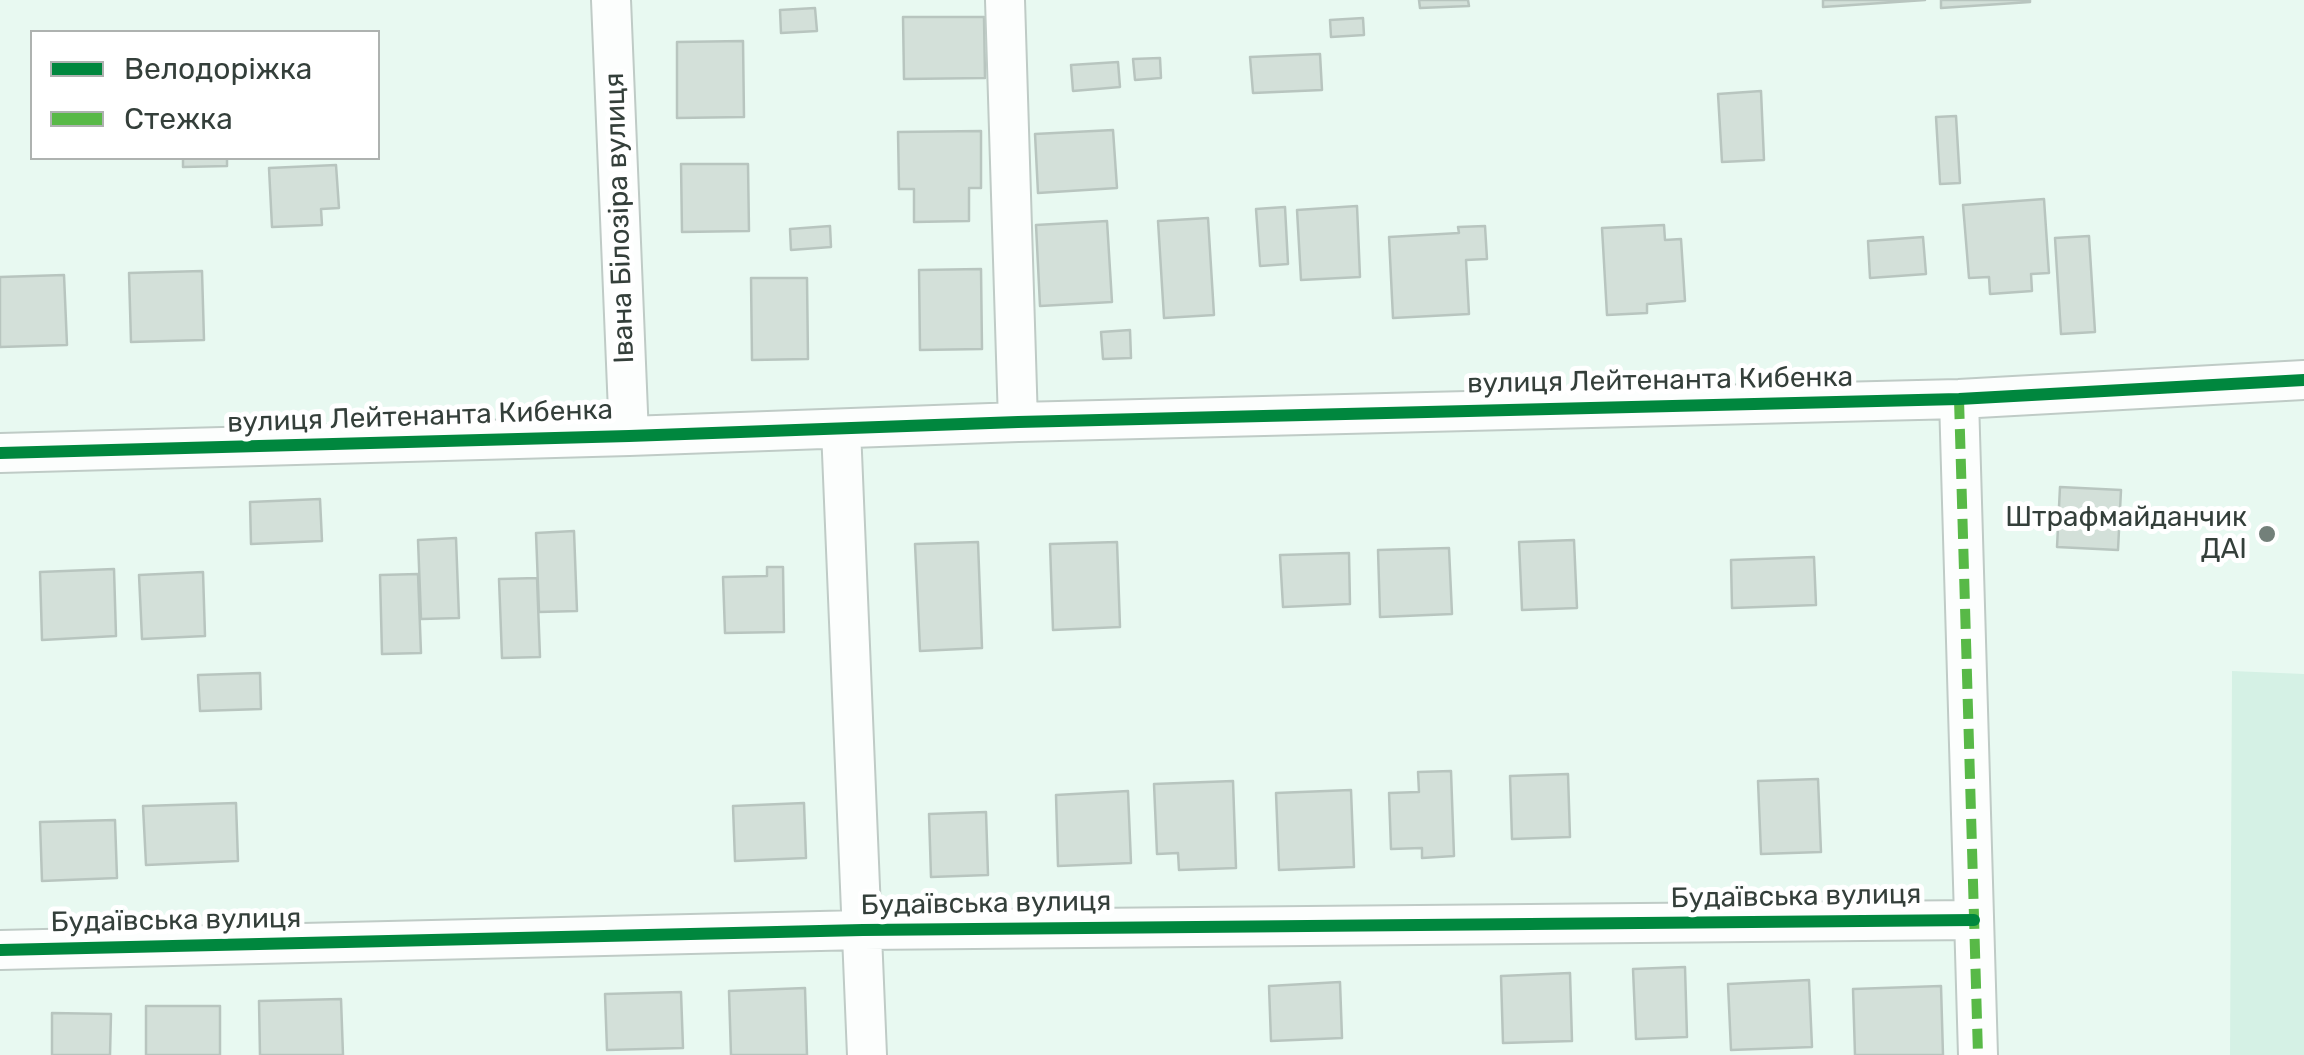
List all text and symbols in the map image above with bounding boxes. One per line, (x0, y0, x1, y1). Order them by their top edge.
legend (30, 30, 380, 160)
text: Велодоріжка (124, 51, 312, 87)
street label: Івана Білозіра вулиця (598, 72, 642, 364)
text: Стежка (124, 101, 233, 137)
street label: вулиця Лейтенанта Кибенка (1467, 361, 1853, 401)
street label: вулиця Лейтенанта Кибенка (227, 393, 613, 441)
place label: Штрафмайданчик ДАІ (2005, 501, 2247, 567)
marker: Штрафмайданчик ДАІ (2256, 523, 2278, 545)
street label: Будаївська вулиця (1670, 878, 1922, 916)
street label: Будаївська вулиця (860, 885, 1112, 923)
street label: Будаївська вулиця (50, 902, 302, 940)

